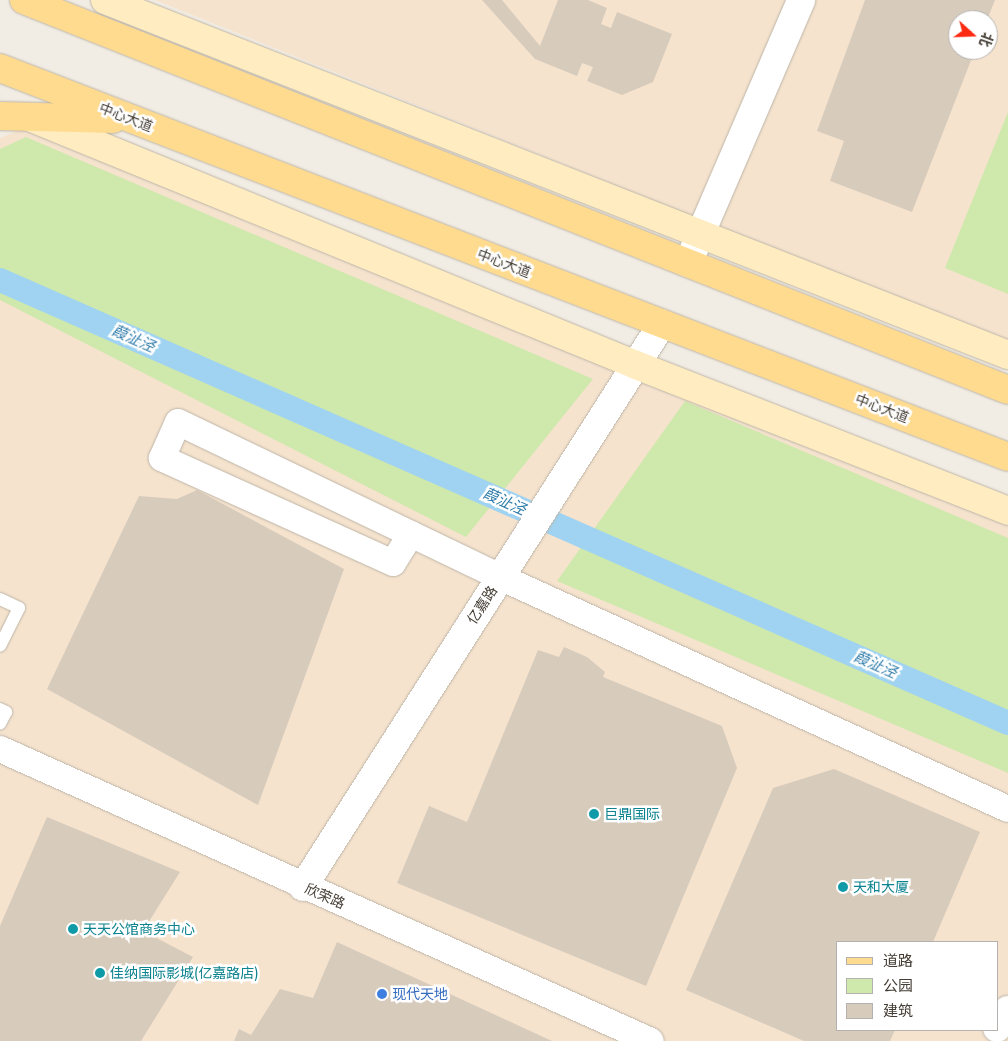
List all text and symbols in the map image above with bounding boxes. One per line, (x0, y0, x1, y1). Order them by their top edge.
north arrow (948, 10, 998, 60)
text: 北 (974, 30, 998, 50)
street label: 中心大道 (97, 99, 155, 135)
street label: 中心大道 (475, 245, 533, 281)
water label: 葭沚泾 (109, 322, 157, 356)
street label: 中心大道 (853, 390, 911, 426)
water label: 葭沚泾 (480, 485, 528, 519)
street label: 亿嘉路 (464, 583, 500, 627)
water label: 葭沚泾 (851, 648, 899, 682)
place label: 巨鼎国际 (604, 806, 660, 822)
marker: 巨鼎国际 (588, 808, 600, 820)
place label: 天和大厦 (853, 879, 909, 895)
street label: 欣荣路 (302, 880, 348, 912)
marker: 天和大厦 (837, 881, 849, 893)
place label: 天天公馆商务中心 (83, 921, 195, 937)
marker: 天天公馆商务中心 (67, 923, 79, 935)
legend (836, 941, 998, 1031)
text: 道路 (883, 950, 913, 972)
place label: 佳纳国际影城(亿嘉路店) (110, 965, 259, 981)
marker: 佳纳国际影城(亿嘉路店) (94, 967, 106, 979)
text: 公园 (883, 975, 913, 997)
place label: 现代天地 (392, 986, 448, 1002)
marker: 现代天地 (376, 988, 388, 1000)
text: 建筑 (883, 1000, 913, 1022)

